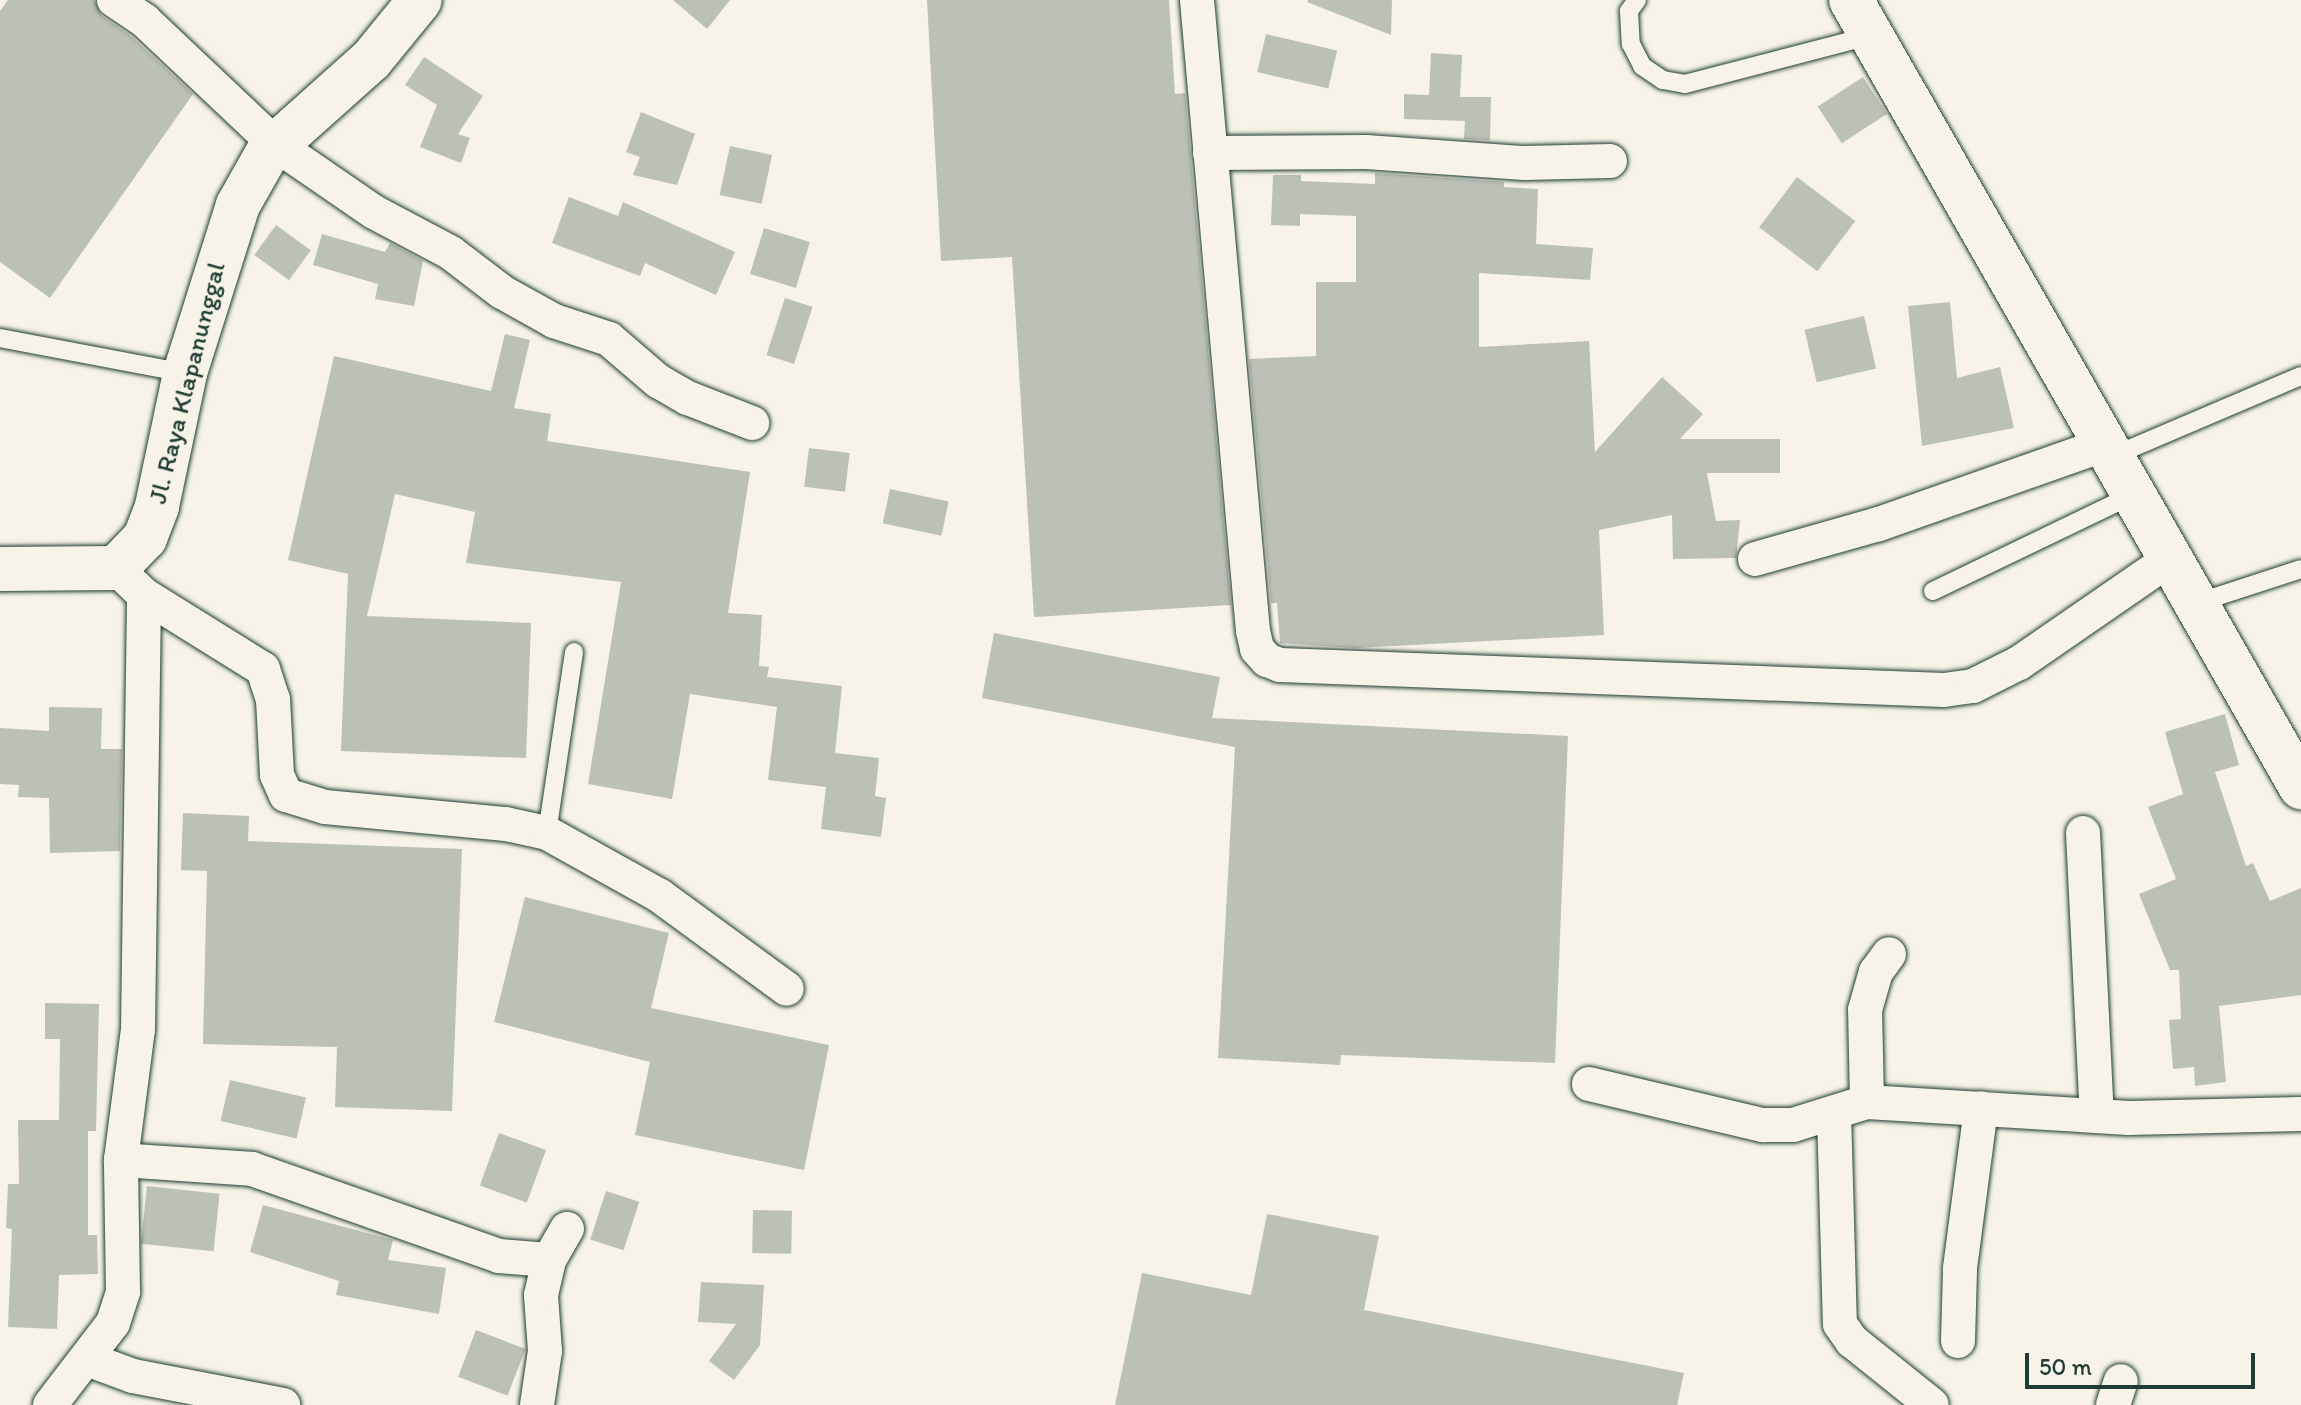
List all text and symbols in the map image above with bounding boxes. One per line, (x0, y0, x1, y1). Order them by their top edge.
street label: Jl. Raya Klapanunggal (142, 260, 232, 506)
scale bar (2029, 1337, 2259, 1387)
text: 50 m (2039, 1352, 2092, 1381)

